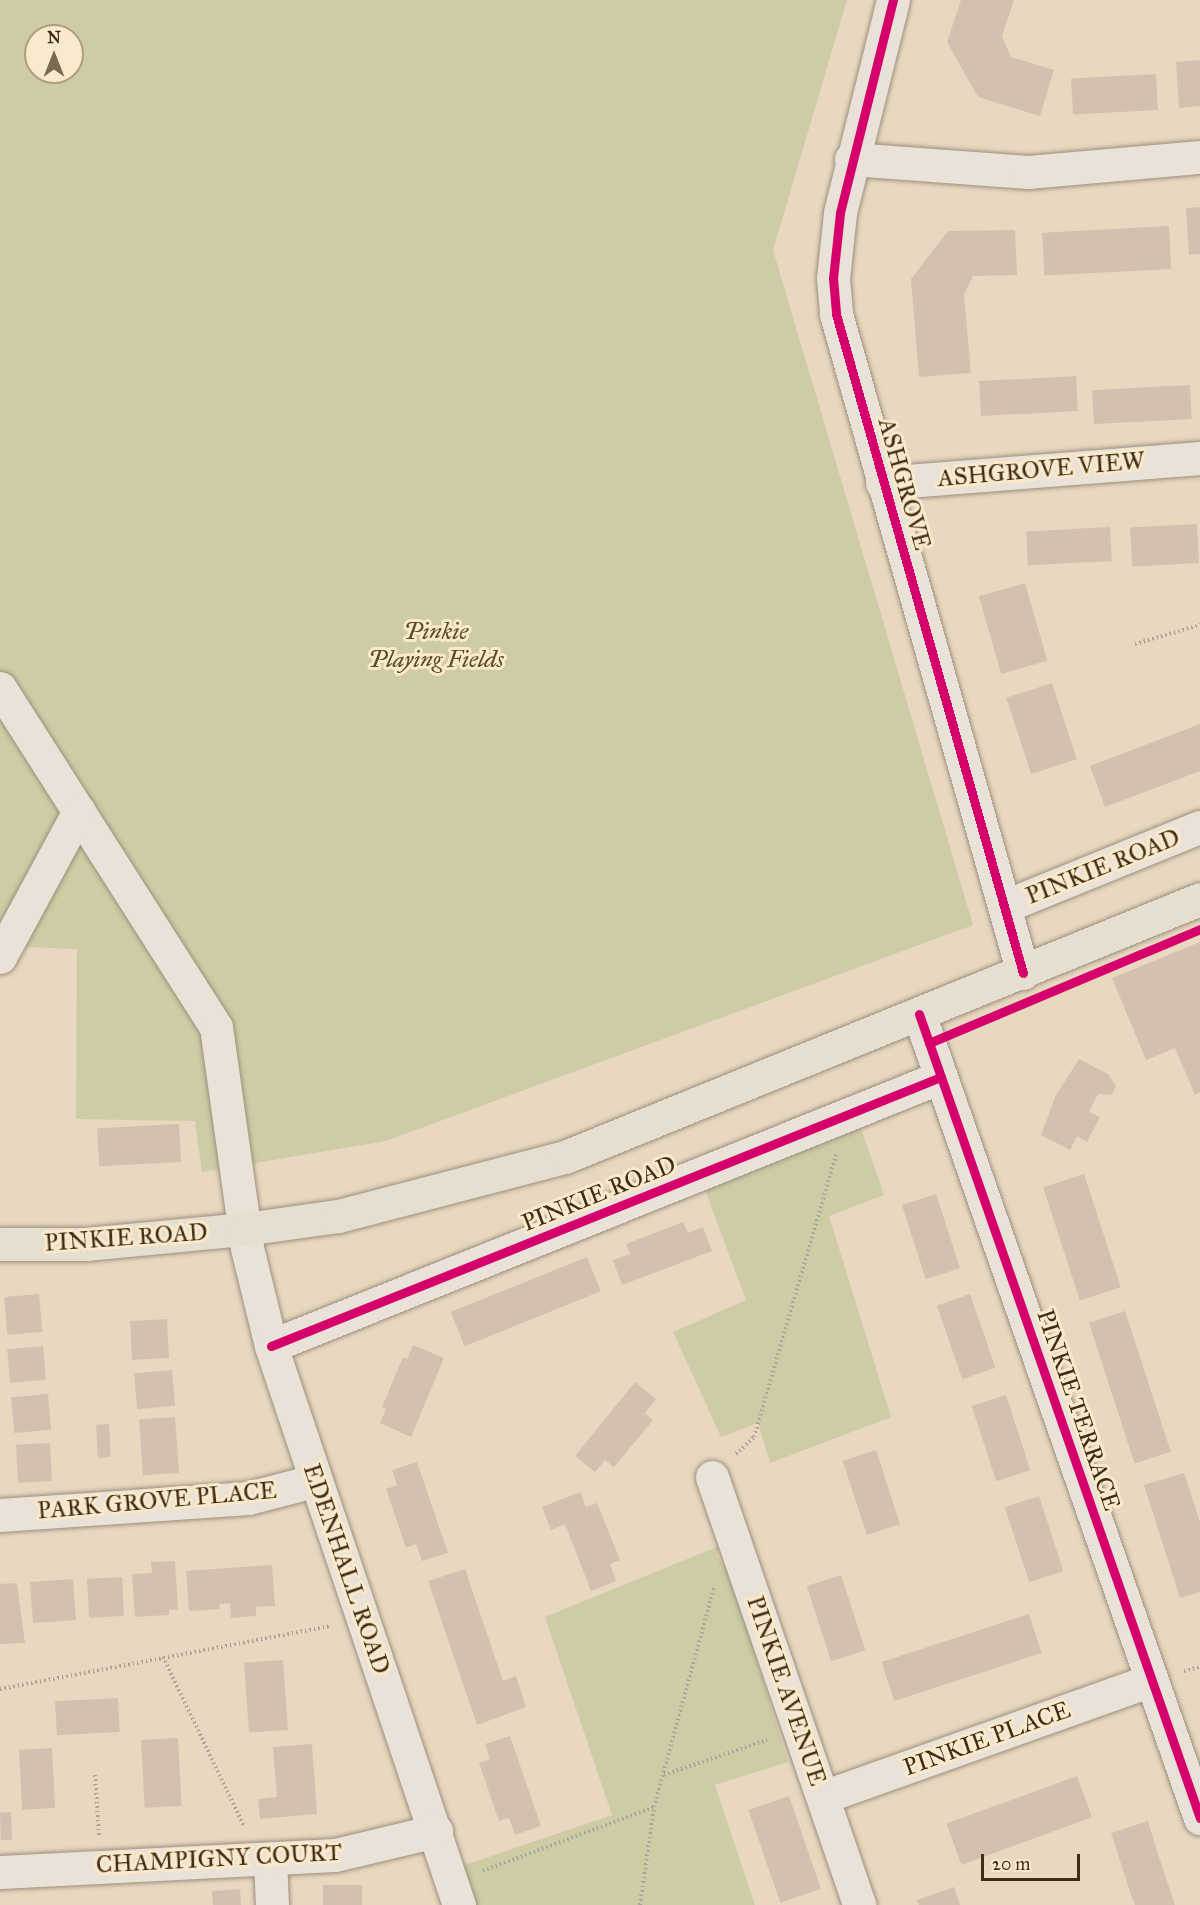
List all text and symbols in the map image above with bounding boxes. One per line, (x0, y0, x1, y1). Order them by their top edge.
north arrow (24, 24, 84, 84)
text: N (47, 28, 61, 47)
street label: ASHGROVE (871, 415, 937, 553)
street label: ASHGROVE VIEW (936, 447, 1146, 493)
park label: Pinkie Playing Fields (368, 618, 504, 674)
street label: PINKIE ROAD (1022, 823, 1184, 911)
street label: PINKIE ROAD (518, 1150, 680, 1238)
street label: PINKIE ROAD (43, 1218, 209, 1258)
street label: PINKIE TERRACE (1030, 1306, 1126, 1514)
street label: EDENHALL ROAD (297, 1460, 395, 1678)
street label: PARK GROVE PLACE (36, 1476, 278, 1526)
street label: PINKIE AVENUE (740, 1592, 832, 1790)
street label: PINKIE PLACE (900, 1695, 1074, 1783)
street label: CHAMPIGNY COURT (95, 1838, 343, 1880)
scale bar (984, 1842, 1083, 1880)
text: 20 m (992, 1853, 1030, 1875)

